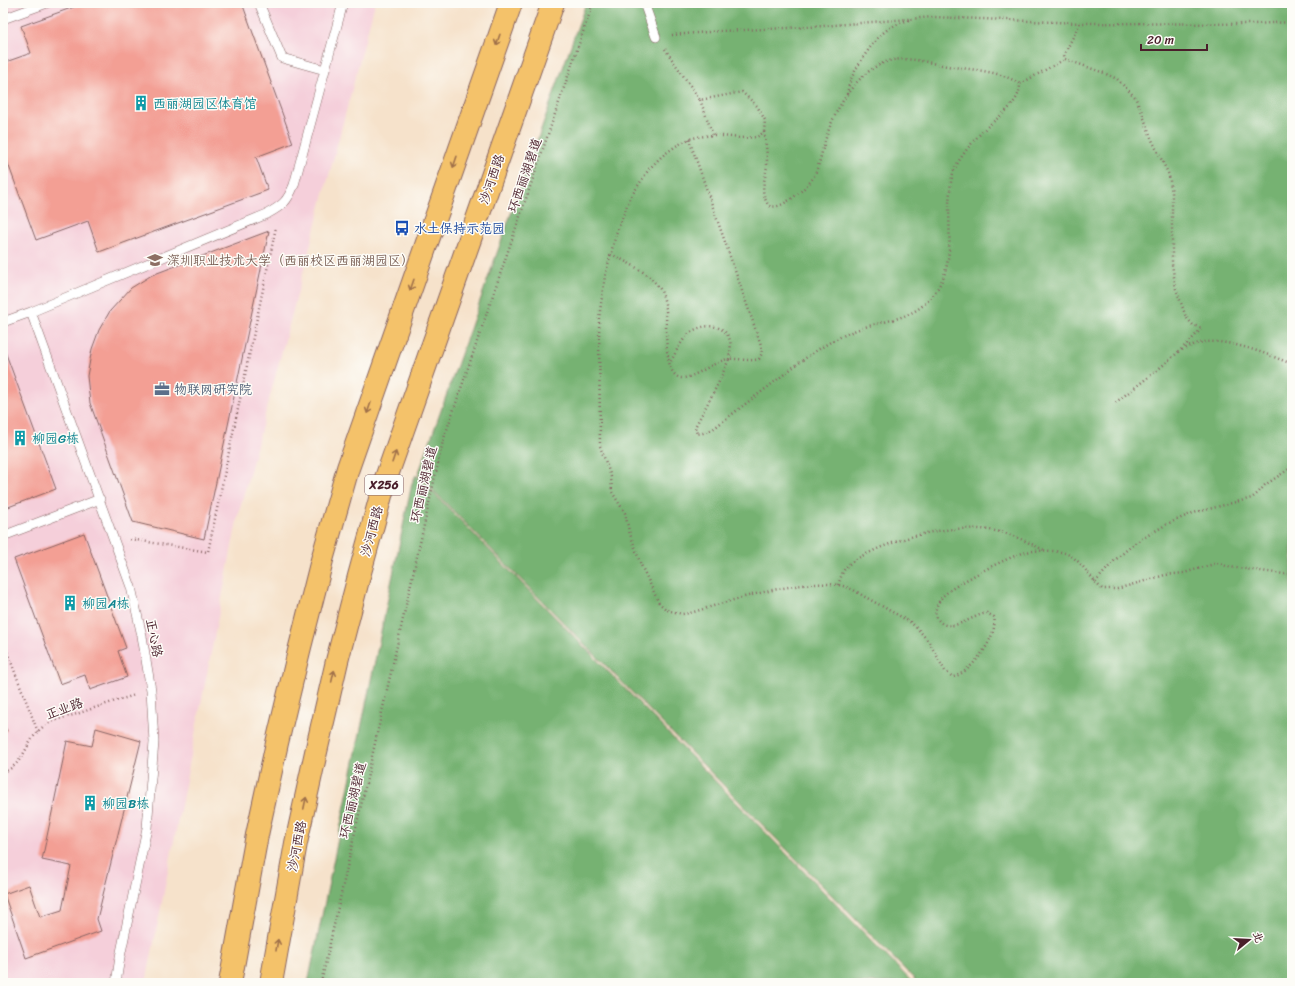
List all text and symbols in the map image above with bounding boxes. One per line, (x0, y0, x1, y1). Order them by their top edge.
scale bar (1141, 26, 1207, 52)
text: 20 m (1147, 29, 1174, 51)
one-way arrow (494, 33, 501, 46)
place label: 西丽湖园区体育馆 (153, 92, 257, 115)
building icon: 西丽湖园区体育馆 (132, 94, 150, 112)
street label: 环西丽湖碧道 (501, 135, 548, 216)
street label: 沙河西路 (472, 151, 511, 207)
one-way arrow (451, 156, 458, 169)
place label: 水土保持示范园 (414, 217, 505, 240)
bus stop icon: 水土保持示范园 (393, 219, 411, 237)
place label: 深圳职业技术大学（西丽校区西丽湖园区） (167, 249, 414, 272)
school or university icon: 深圳职业技术大学（西丽校区西丽湖园区） (146, 251, 164, 269)
one-way arrow (408, 279, 415, 292)
place label: 物联网研究院 (174, 378, 252, 401)
office icon: 物联网研究院 (153, 380, 171, 398)
one-way arrow (365, 401, 372, 414)
place label: 柳园G栋 (32, 427, 79, 450)
building icon: 柳园G栋 (11, 429, 29, 447)
street label: 环西丽湖碧道 (404, 444, 443, 525)
one-way arrow (390, 451, 398, 463)
road number: X256 (365, 475, 403, 495)
street label: 沙河西路 (354, 503, 389, 559)
place label: 柳园A栋 (82, 592, 130, 615)
building icon: 柳园A栋 (61, 594, 79, 612)
street label: 正心路 (139, 617, 170, 659)
one-way arrow (330, 670, 338, 683)
street label: 正业路 (42, 691, 86, 726)
street label: 环西丽湖碧道 (333, 760, 372, 841)
place label: 柳园B栋 (102, 792, 149, 815)
building icon: 柳园B栋 (81, 794, 99, 812)
one-way arrow (301, 797, 309, 810)
street label: 沙河西路 (280, 818, 313, 874)
north arrow (1229, 920, 1269, 960)
text: 北 (1247, 929, 1269, 945)
one-way arrow (273, 938, 281, 951)

